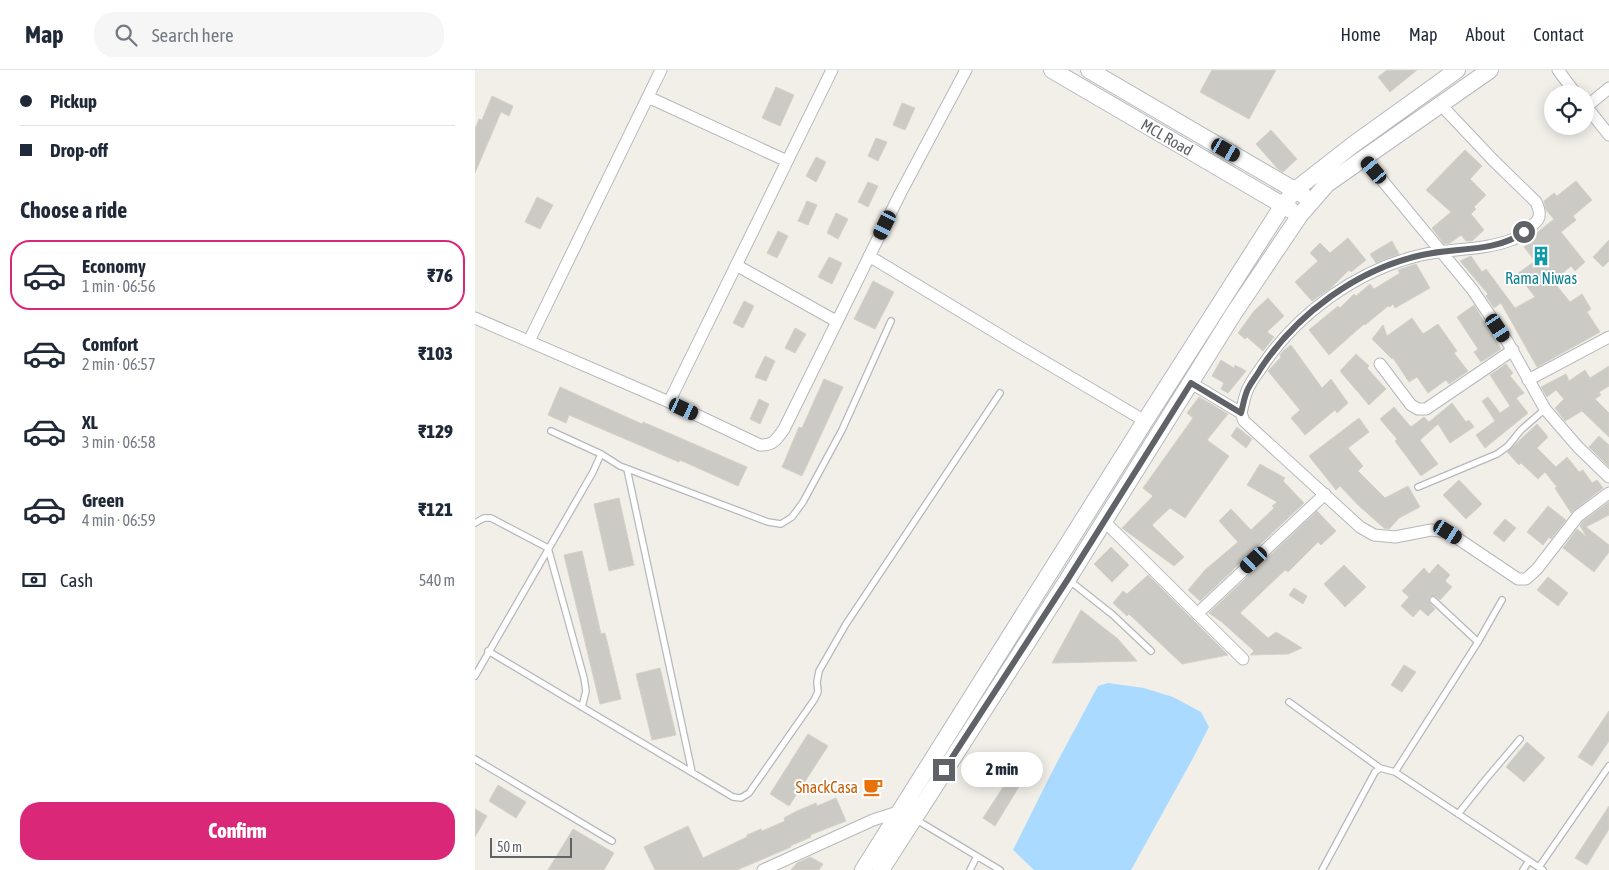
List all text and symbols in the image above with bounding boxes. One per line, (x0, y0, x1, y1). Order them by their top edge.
search box (94, 12, 444, 57)
text: Map (25, 21, 64, 48)
icon: search (112, 21, 140, 49)
text: Search here (152, 24, 234, 46)
text: Home (1341, 24, 1381, 45)
text: Map (1409, 24, 1438, 45)
text: About (1466, 24, 1505, 45)
text: Contact (1533, 24, 1584, 45)
map controls (1544, 85, 1594, 135)
button: locate (1544, 85, 1594, 135)
text: Pickup (50, 90, 97, 112)
street label: MCL Road (1138, 115, 1196, 159)
car (1209, 136, 1242, 164)
text: Drop-off (50, 139, 108, 161)
car (1358, 154, 1389, 186)
text: Choose a ride (20, 197, 127, 223)
car (871, 208, 898, 242)
route start (1513, 221, 1535, 243)
building icon: Rama Niwas (1530, 245, 1552, 267)
icon: car (22, 253, 67, 298)
text: Economy (82, 255, 146, 277)
text: ₹76 (427, 264, 453, 286)
place label: Rama Niwas (1505, 269, 1577, 287)
text: 1 min · 06:56 (82, 277, 155, 295)
car (1483, 311, 1512, 345)
icon: car (22, 331, 67, 376)
text: Comfort (82, 333, 138, 355)
text: ₹103 (418, 342, 453, 364)
text: 2 min · 06:57 (82, 355, 155, 373)
car (667, 396, 700, 422)
icon: car (22, 409, 67, 454)
text: XL (82, 411, 98, 433)
text: ₹129 (418, 420, 453, 442)
text: 3 min · 06:58 (82, 433, 155, 451)
icon: car (22, 487, 67, 532)
text: Green (82, 489, 124, 511)
text: ₹121 (418, 498, 453, 520)
text: 4 min · 06:59 (82, 511, 155, 529)
car (1431, 518, 1464, 546)
car (1237, 544, 1270, 576)
icon: cash (20, 566, 48, 594)
text: Cash (60, 569, 93, 591)
text: 540 m (419, 571, 455, 589)
callout: 2 min (961, 752, 1044, 788)
route end (933, 759, 955, 781)
text: 2 min (986, 760, 1018, 778)
cafe icon: SnackCasa (862, 776, 884, 798)
place label: SnackCasa (795, 778, 858, 796)
button: Confirm (20, 802, 455, 860)
scale bar (490, 835, 573, 858)
text: 50 m (497, 839, 522, 855)

